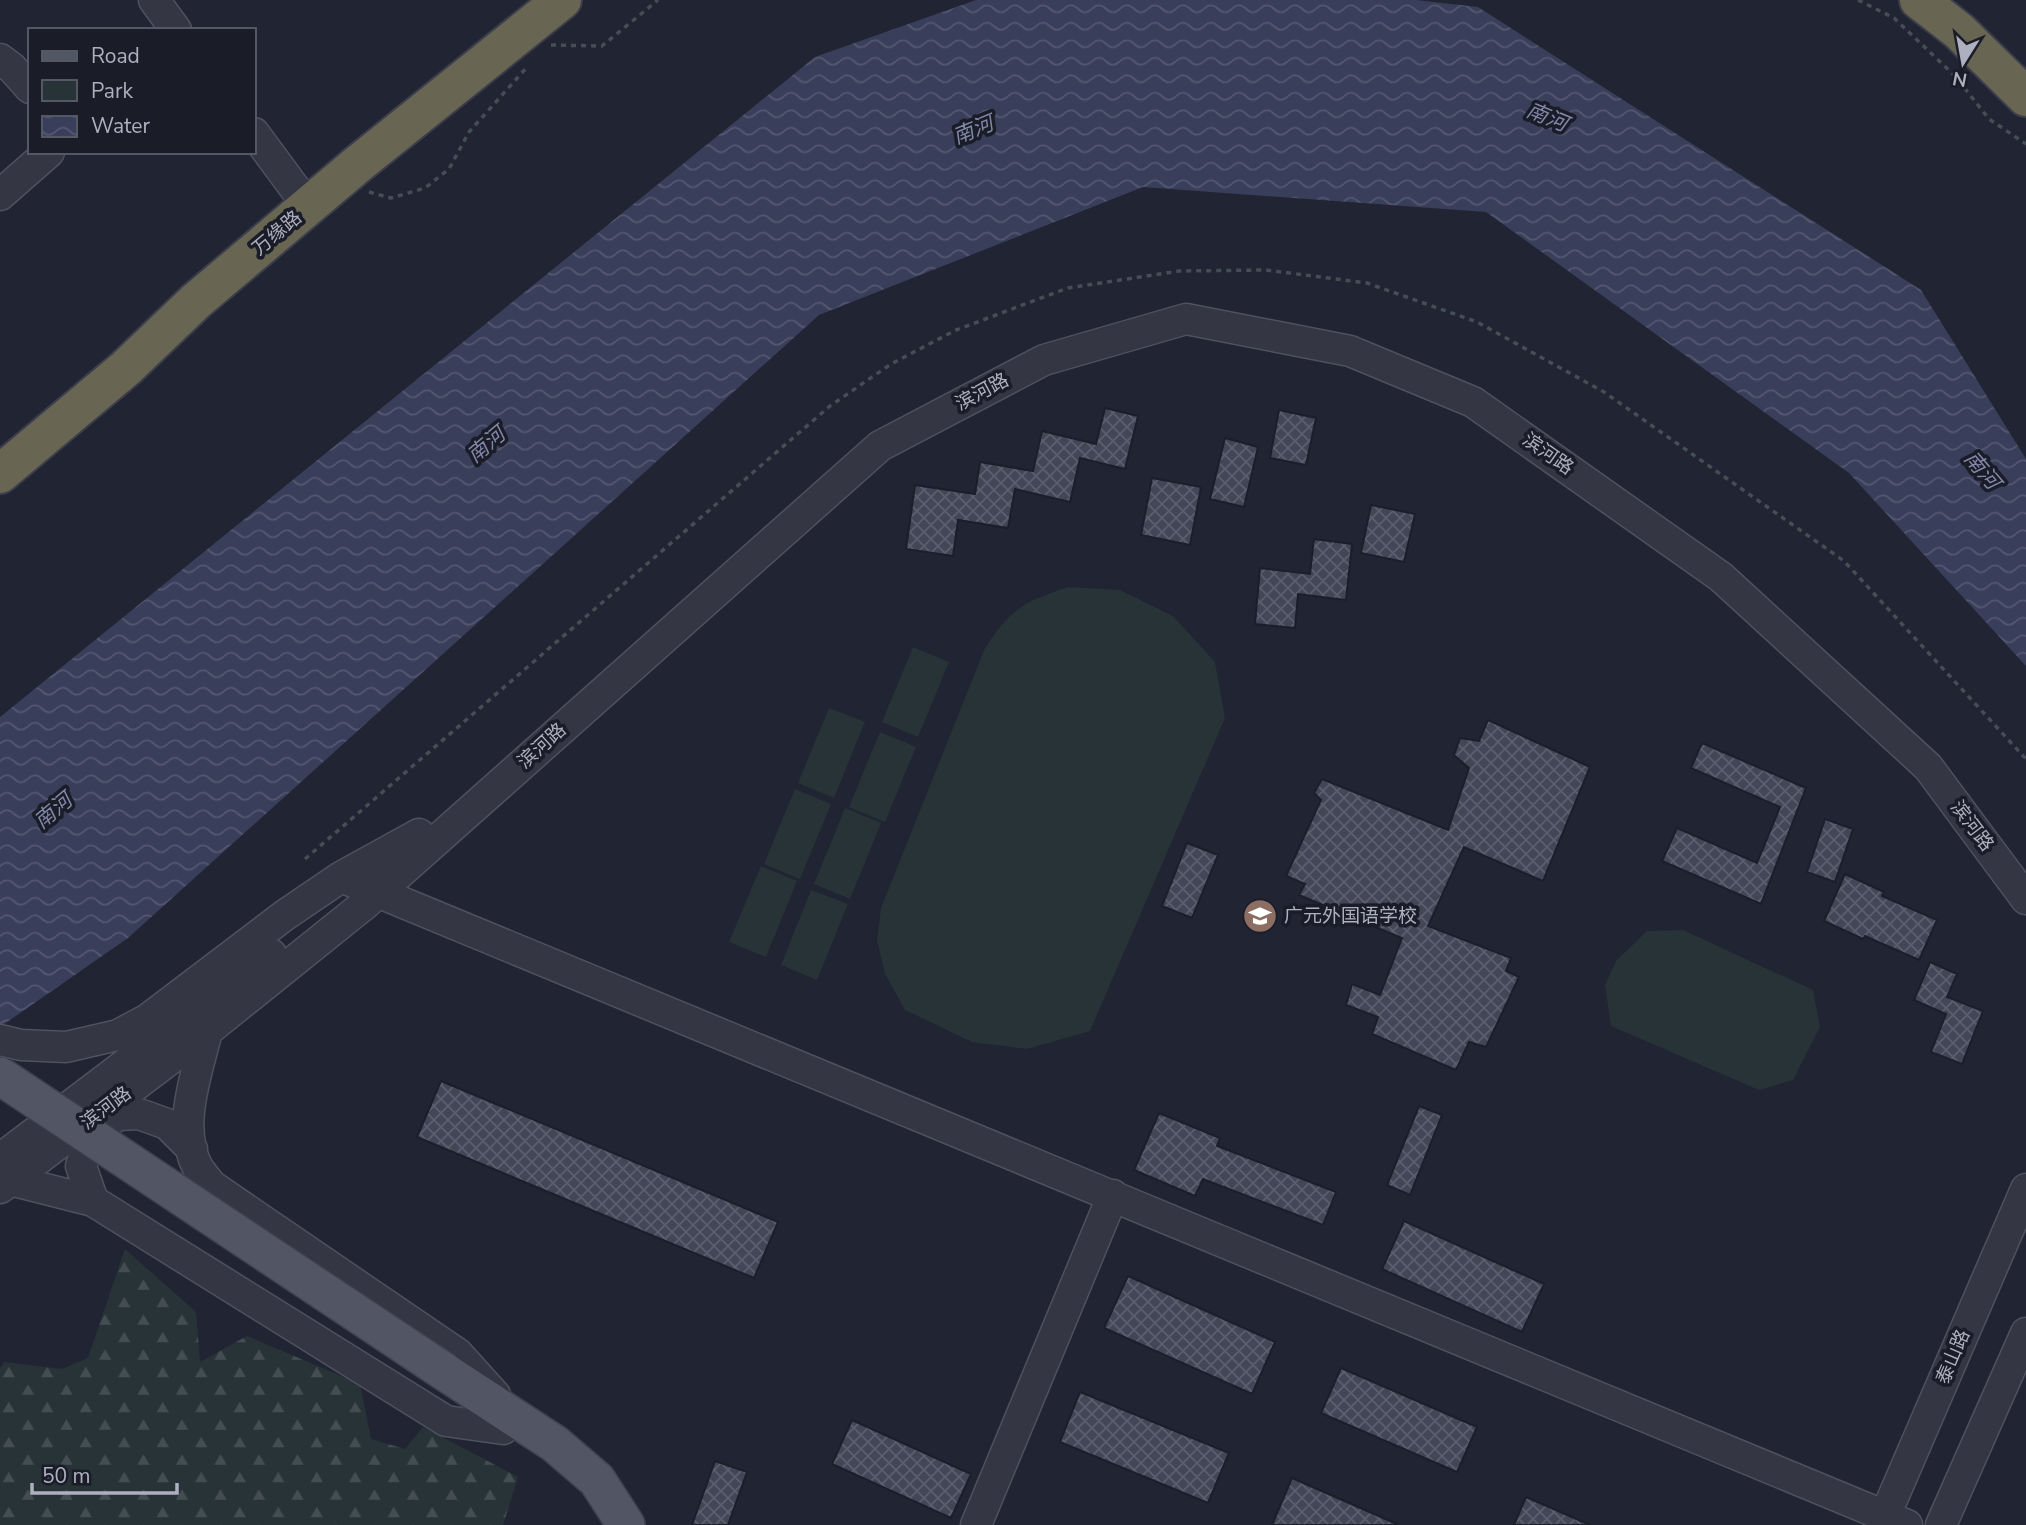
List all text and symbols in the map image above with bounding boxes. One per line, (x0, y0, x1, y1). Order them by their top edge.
legend (28, 28, 256, 154)
north arrow (1928, 28, 1998, 98)
text: Road (91, 42, 140, 70)
text: N (1950, 65, 1969, 93)
text: Park (91, 77, 133, 105)
water label: 南河 (1522, 96, 1575, 139)
water label: 南河 (948, 108, 1001, 151)
text: Water (91, 112, 150, 140)
street label: 万缘路 (247, 205, 307, 261)
street label: 滨河路 (951, 367, 1013, 417)
water label: 南河 (461, 418, 514, 469)
street label: 滨河路 (1517, 427, 1579, 481)
water label: 南河 (1958, 445, 2009, 498)
street label: 滨河路 (512, 717, 572, 775)
water label: 南河 (28, 784, 81, 835)
street label: 滨河路 (1944, 795, 2000, 857)
school or university icon: 广元外国语学校 (1241, 897, 1279, 935)
place label: 广元外国语学校 (1284, 903, 1417, 929)
street label: 滨河路 (75, 1080, 137, 1136)
street label: 泰山路 (1930, 1326, 1976, 1388)
scale bar (32, 1452, 177, 1496)
text: 50 m (42, 1462, 91, 1490)

